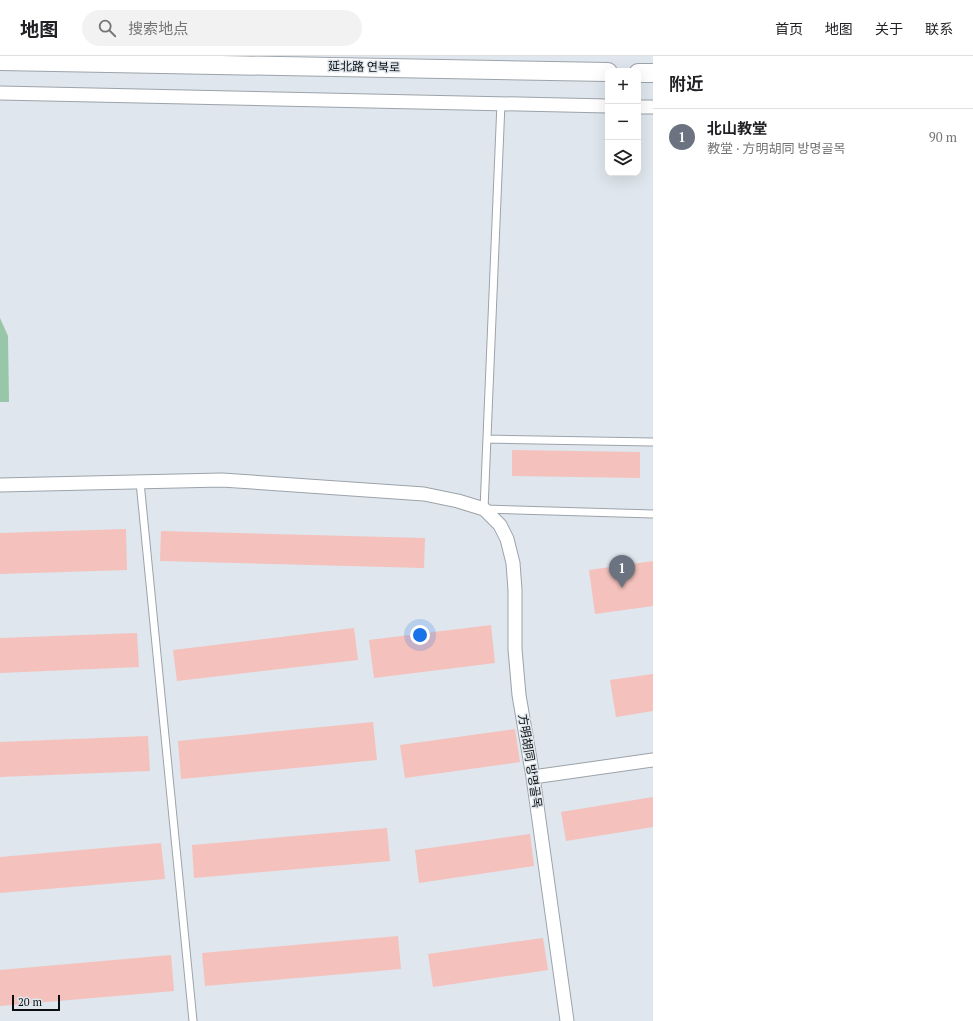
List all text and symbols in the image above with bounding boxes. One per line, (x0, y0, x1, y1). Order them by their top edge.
search box (82, 10, 362, 46)
text: 地图 (20, 16, 58, 41)
icon: search (96, 17, 118, 39)
text: 搜索地点 (128, 18, 188, 38)
text: 首页 (775, 19, 803, 38)
text: 地图 (825, 19, 853, 38)
text: 关于 (875, 19, 903, 38)
text: 联系 (925, 19, 953, 38)
street label: 延北路 연북로 (328, 58, 400, 75)
map controls (605, 68, 641, 176)
button: + (605, 68, 641, 104)
text: 附近 (669, 72, 703, 95)
button: − (605, 104, 641, 140)
text: 北山教堂 (707, 118, 767, 138)
text: 1 (678, 128, 686, 146)
text: 90 m (929, 128, 957, 146)
text: 教堂 · 方明胡同 방명골목 (707, 139, 845, 157)
button: layers (605, 140, 641, 176)
pin: 1 (609, 555, 635, 588)
your location (410, 625, 430, 645)
street label: 方明胡同 방명골목 (516, 713, 545, 809)
scale bar (12, 993, 60, 1012)
text: 20 m (18, 995, 42, 1009)

